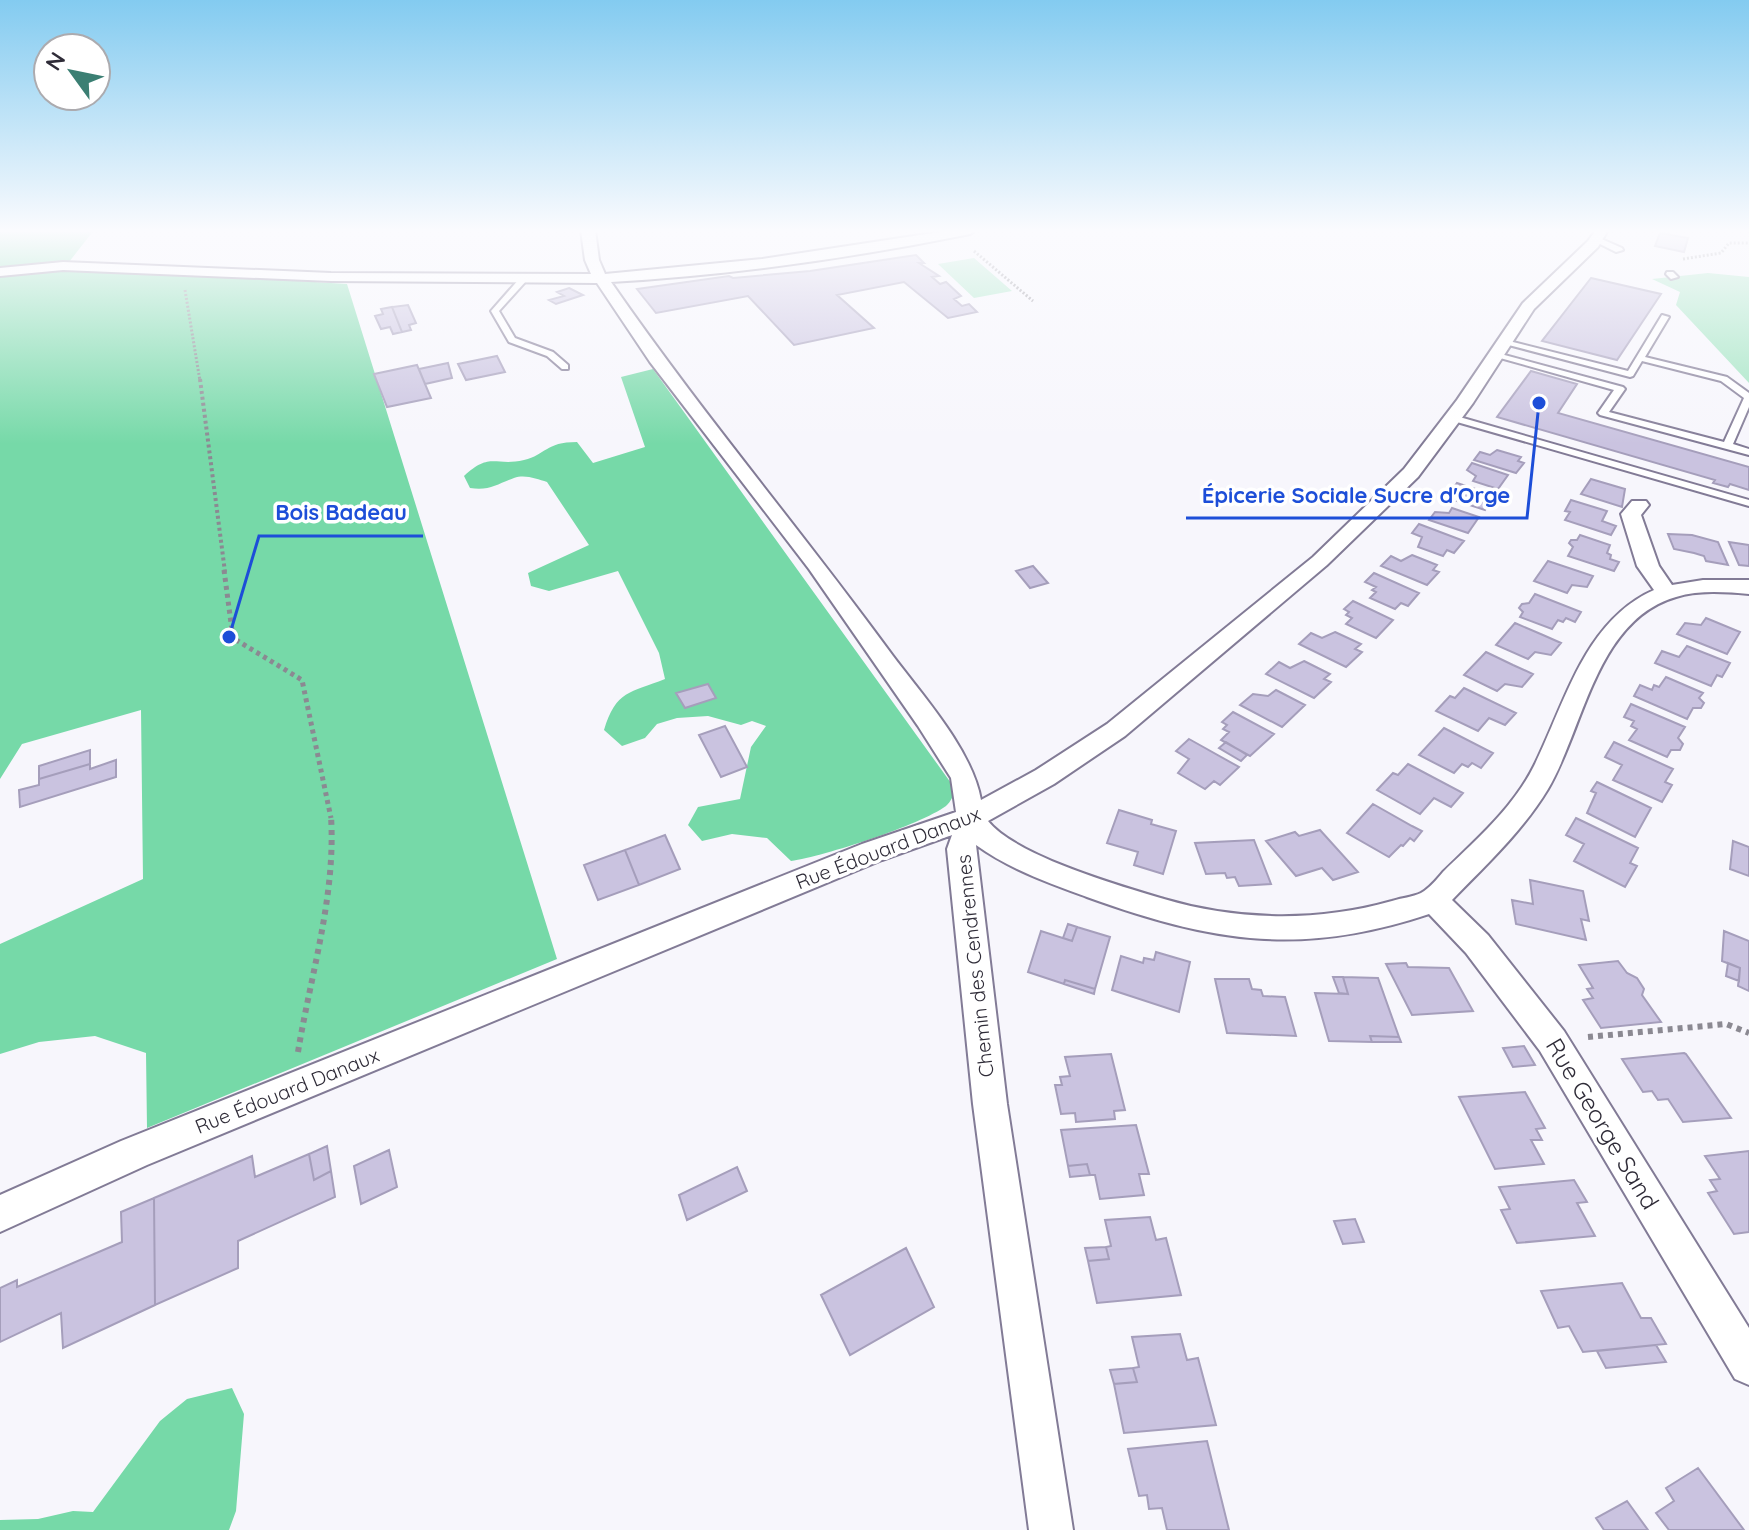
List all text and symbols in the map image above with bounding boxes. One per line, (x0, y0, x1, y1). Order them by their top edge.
north arrow (32, 32, 112, 112)
text: N (39, 47, 71, 76)
callout: Épicerie Sociale Sucre d'Orge (1186, 472, 1527, 518)
text: Épicerie Sociale Sucre d'Orge (1202, 481, 1510, 509)
callout: Bois Badeau (259, 490, 423, 536)
text: Bois Badeau (275, 498, 407, 526)
street label: Rue Édouard Danaux (792, 801, 984, 894)
street label: Chemin des Cendrennes (950, 853, 999, 1079)
street label: Rue George Sand (1540, 1032, 1666, 1214)
street label: Rue Édouard Danaux (191, 1042, 382, 1139)

